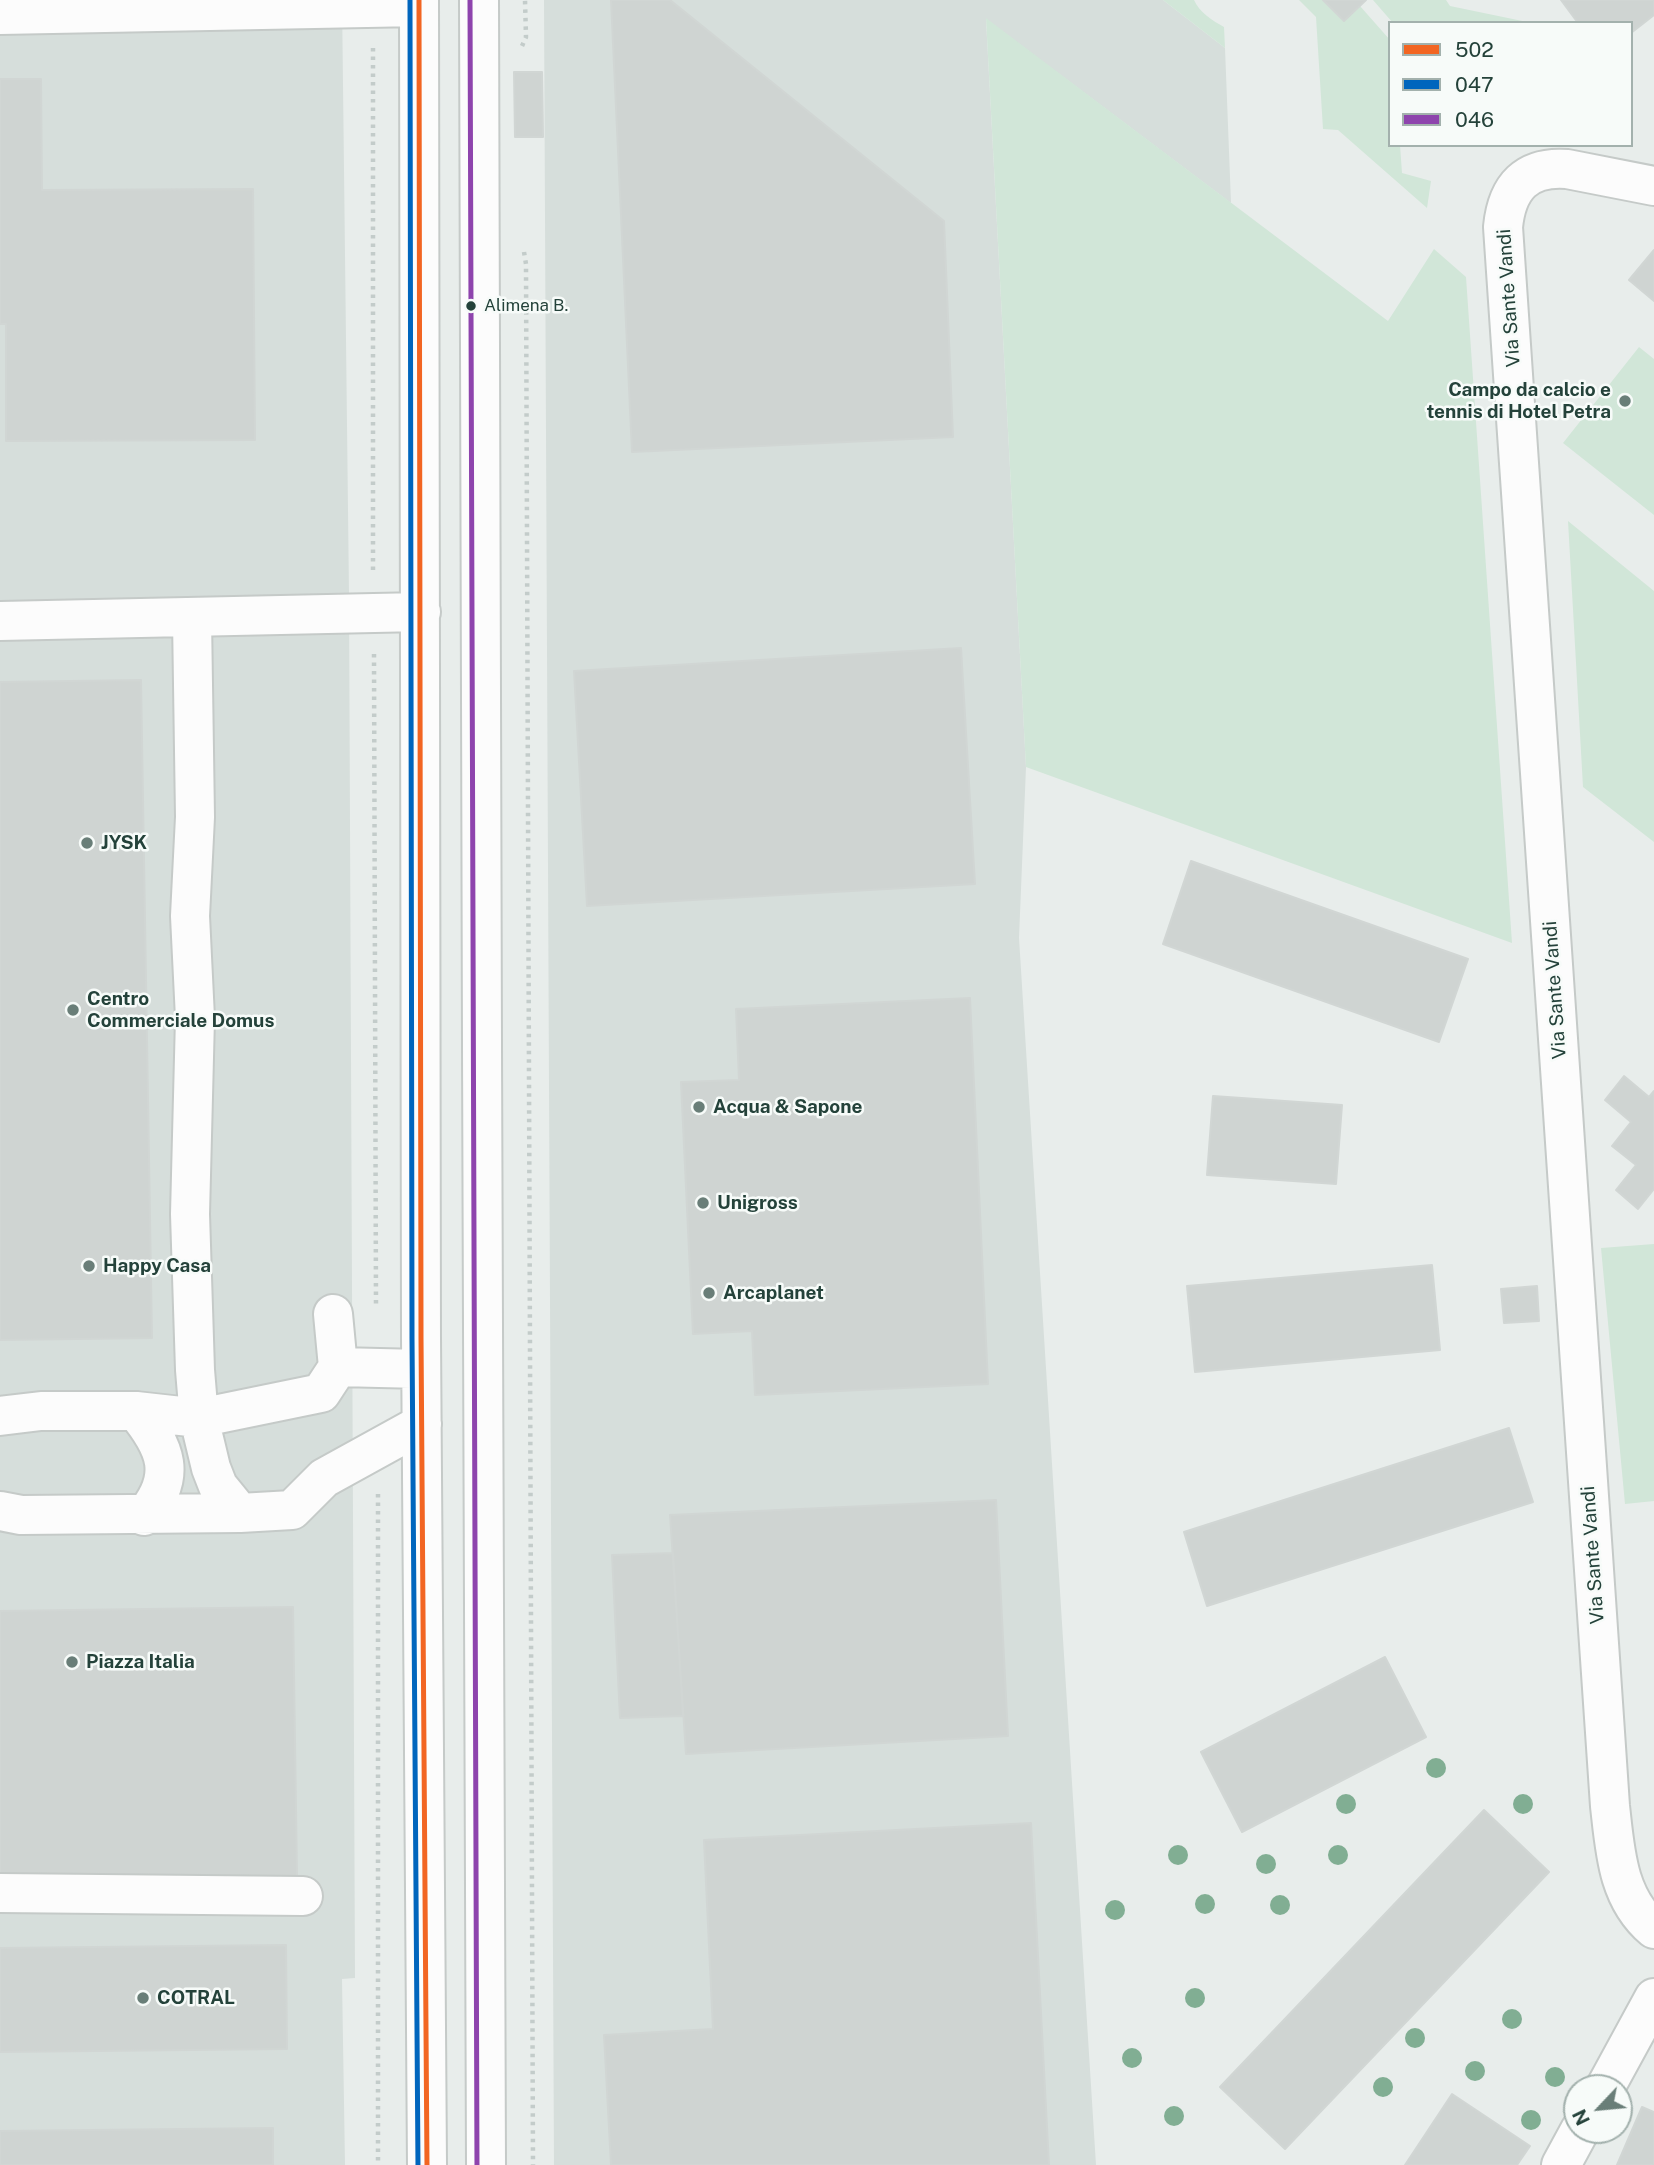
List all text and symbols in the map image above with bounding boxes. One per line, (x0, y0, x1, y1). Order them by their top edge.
legend (1388, 21, 1633, 147)
text: 502 (1455, 37, 1494, 62)
text: 047 (1455, 72, 1494, 97)
text: 046 (1455, 107, 1494, 132)
street label: Via Sante Vandi (1493, 228, 1525, 368)
place label: Alimena B. (484, 296, 568, 316)
marker: Alimena B. (464, 299, 478, 313)
place label: Campo da calcio e tennis di Hotel Petra (1426, 379, 1611, 423)
marker: Campo da calcio e tennis di Hotel Petra (1617, 393, 1633, 409)
place label: JYSK (101, 832, 147, 854)
marker: JYSK (79, 835, 95, 851)
street label: Via Sante Vandi (1539, 920, 1571, 1060)
place label: Centro Commerciale Domus (87, 988, 274, 1032)
marker: Centro Commerciale Domus (65, 1002, 81, 1018)
place label: Acqua & Sapone (713, 1096, 862, 1118)
marker: Acqua & Sapone (691, 1099, 707, 1115)
place label: Unigross (717, 1192, 798, 1214)
marker: Unigross (695, 1195, 711, 1211)
place label: Happy Casa (103, 1255, 211, 1277)
marker: Happy Casa (81, 1258, 97, 1274)
place label: Arcaplanet (723, 1282, 824, 1304)
marker: Arcaplanet (701, 1285, 717, 1301)
street label: Via Sante Vandi (1577, 1485, 1609, 1625)
place label: Piazza Italia (86, 1651, 195, 1673)
marker: Piazza Italia (64, 1654, 80, 1670)
place label: COTRAL (157, 1987, 235, 2009)
marker: COTRAL (135, 1990, 151, 2006)
north arrow (1563, 2074, 1633, 2144)
text: N (1568, 2106, 1594, 2129)

